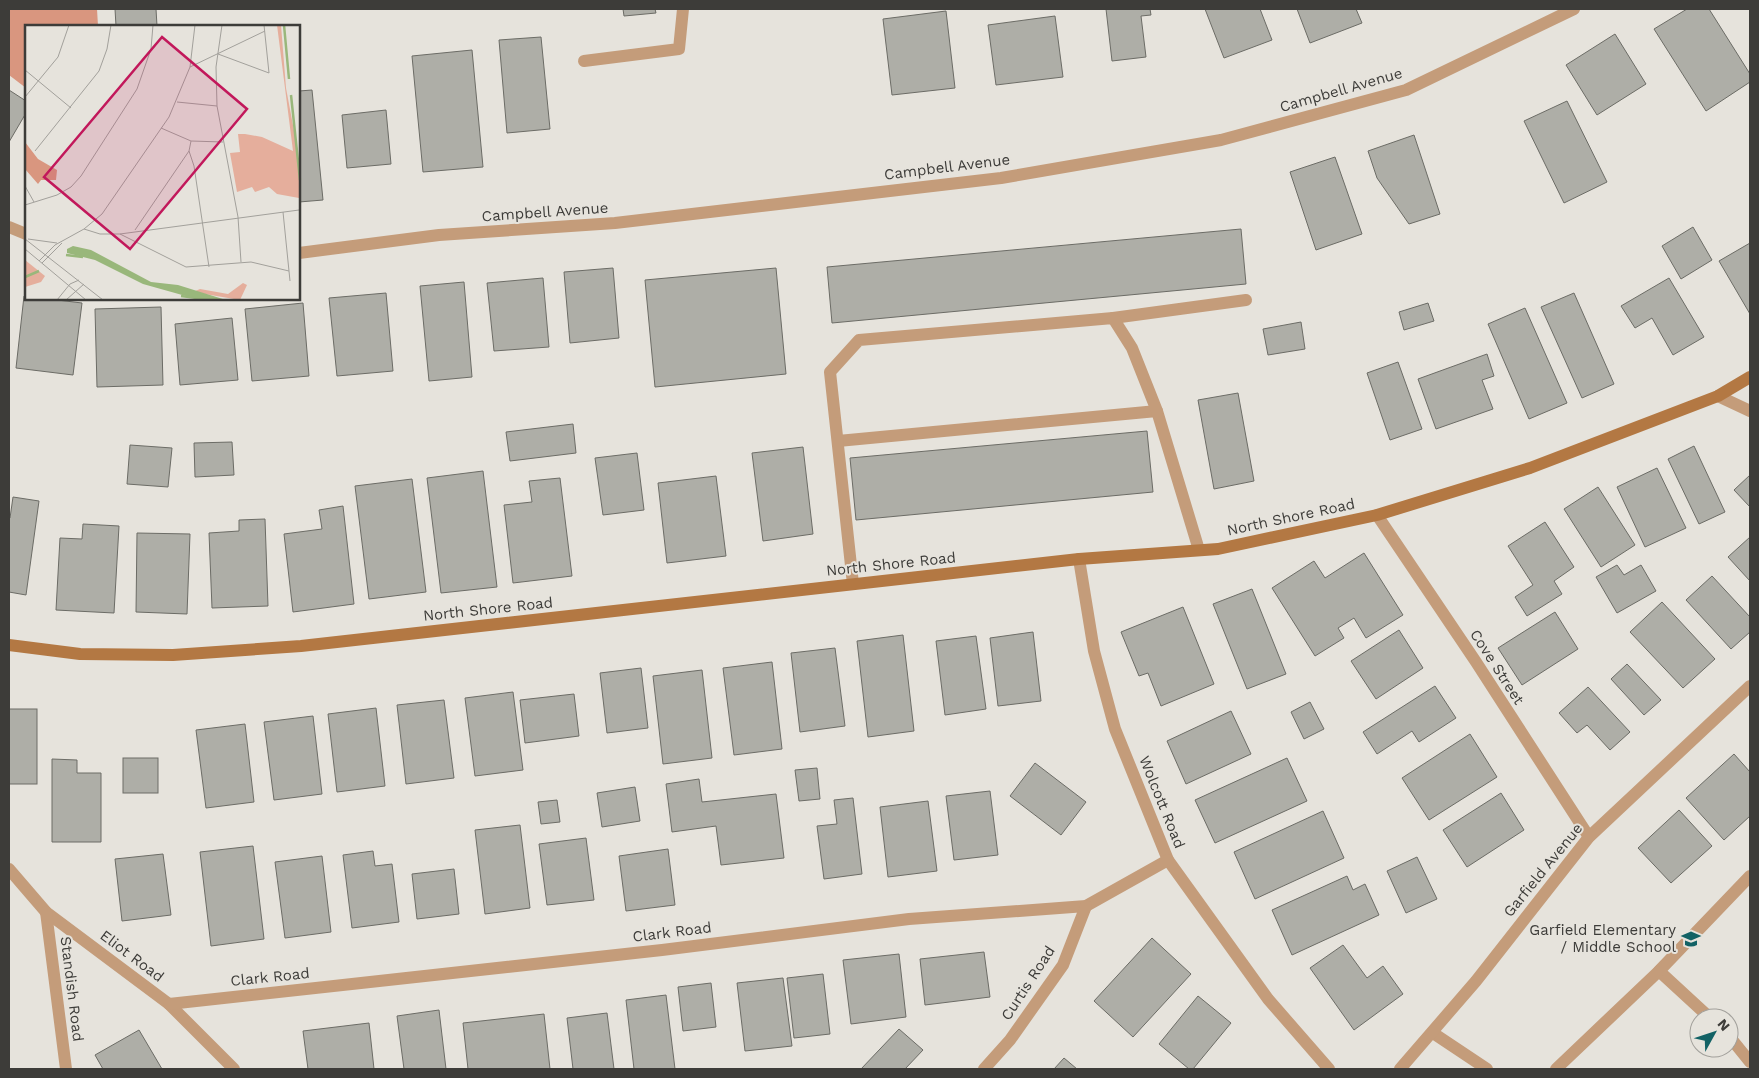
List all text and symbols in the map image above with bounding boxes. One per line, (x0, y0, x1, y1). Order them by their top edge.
inset map (25, 25, 300, 300)
street label: Campbell Avenue (1278, 64, 1404, 116)
street label: Campbell Avenue (883, 150, 1011, 184)
street label: Campbell Avenue (481, 199, 609, 225)
street label: North Shore Road (1225, 495, 1357, 539)
street label: North Shore Road (825, 548, 957, 580)
street label: North Shore Road (422, 593, 554, 625)
street label: Cove Street (1466, 626, 1528, 709)
street label: Wolcott Road (1135, 753, 1189, 851)
street label: Garfield Avenue (1500, 819, 1586, 921)
street label: Clark Road (631, 918, 713, 946)
place label: Garfield Elementary / Middle School (1529, 921, 1676, 956)
street label: Eliot Road (97, 926, 167, 986)
school or university icon: Garfield Elementary / Middle School (1680, 928, 1702, 950)
street label: Standish Road (57, 935, 87, 1043)
street label: Curtis Road (997, 942, 1059, 1024)
street label: Clark Road (230, 964, 310, 990)
north arrow (1689, 1008, 1739, 1058)
text: N (1714, 1016, 1733, 1034)

